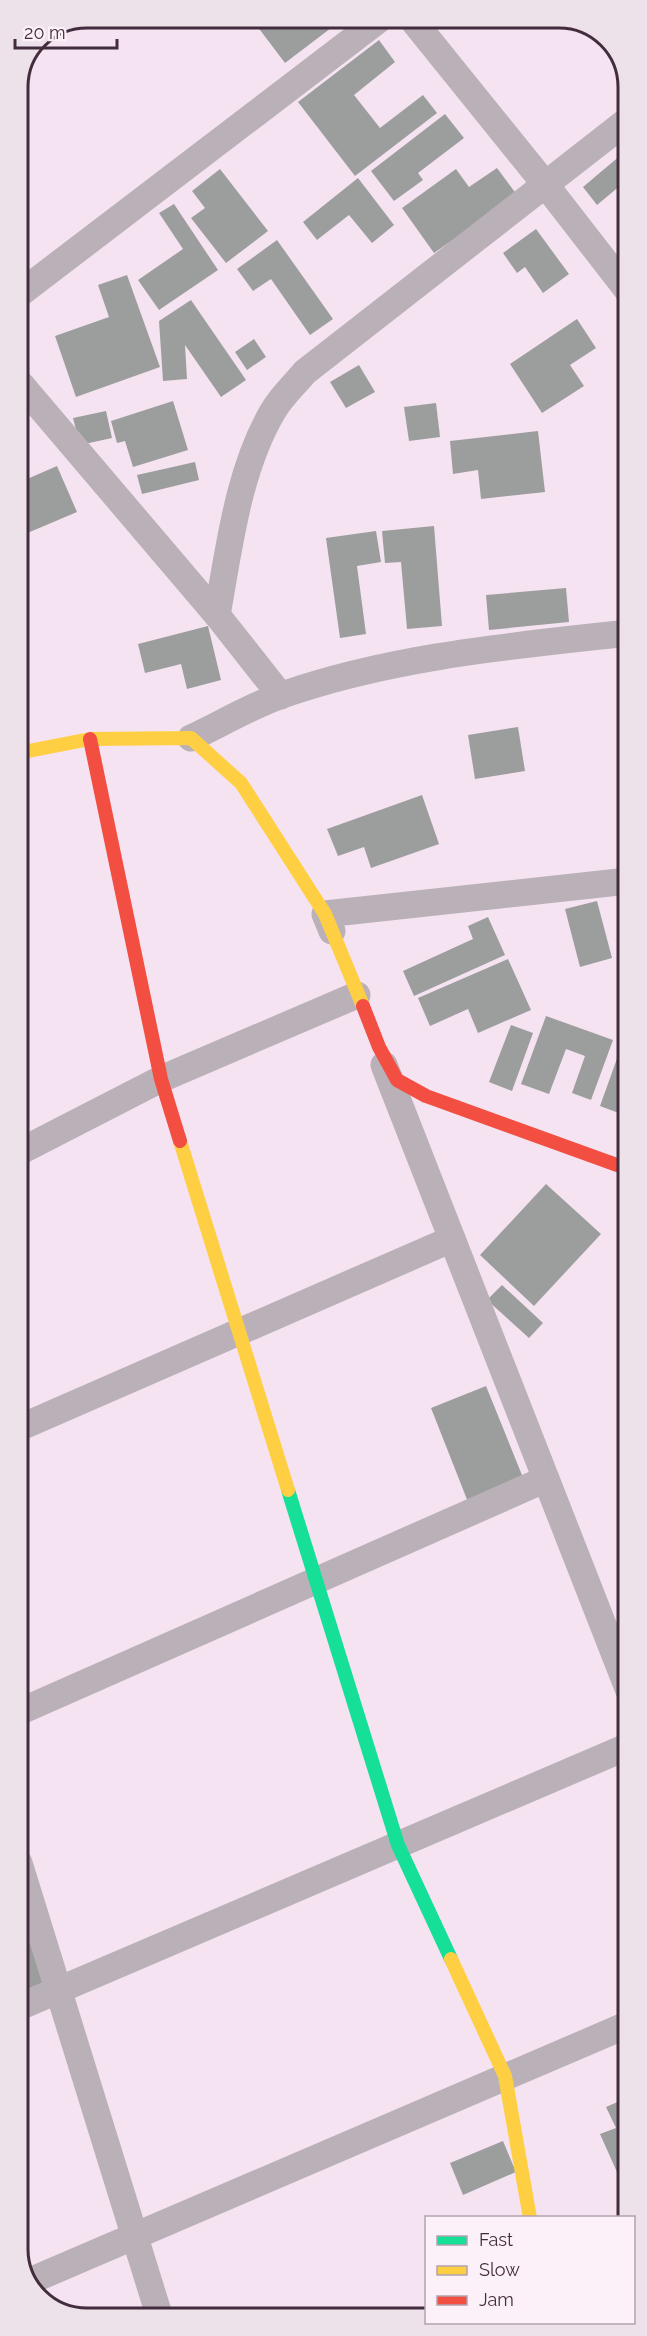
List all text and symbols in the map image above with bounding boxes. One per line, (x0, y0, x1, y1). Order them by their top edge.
scale bar (15, 12, 117, 50)
text: 20 m (24, 22, 66, 43)
legend (425, 2216, 635, 2324)
text: Fast (479, 2229, 513, 2250)
text: Slow (479, 2259, 520, 2280)
text: Jam (479, 2289, 514, 2310)

